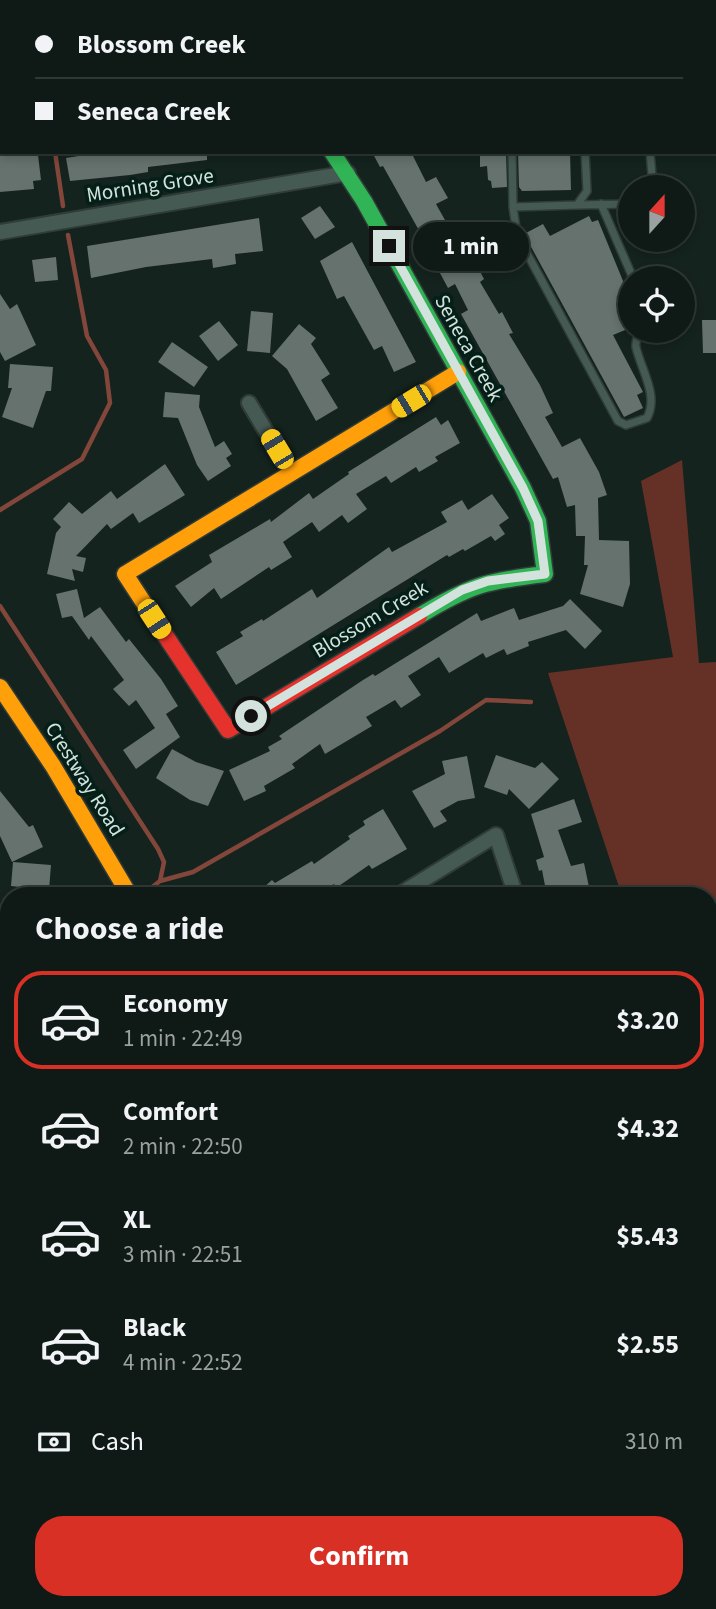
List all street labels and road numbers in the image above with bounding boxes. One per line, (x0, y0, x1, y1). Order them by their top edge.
street label: Morning Grove (84, 160, 216, 210)
street label: Seneca Creek (427, 289, 511, 407)
street label: Blossom Creek (307, 572, 434, 665)
street label: Crestway Road (38, 716, 132, 842)

